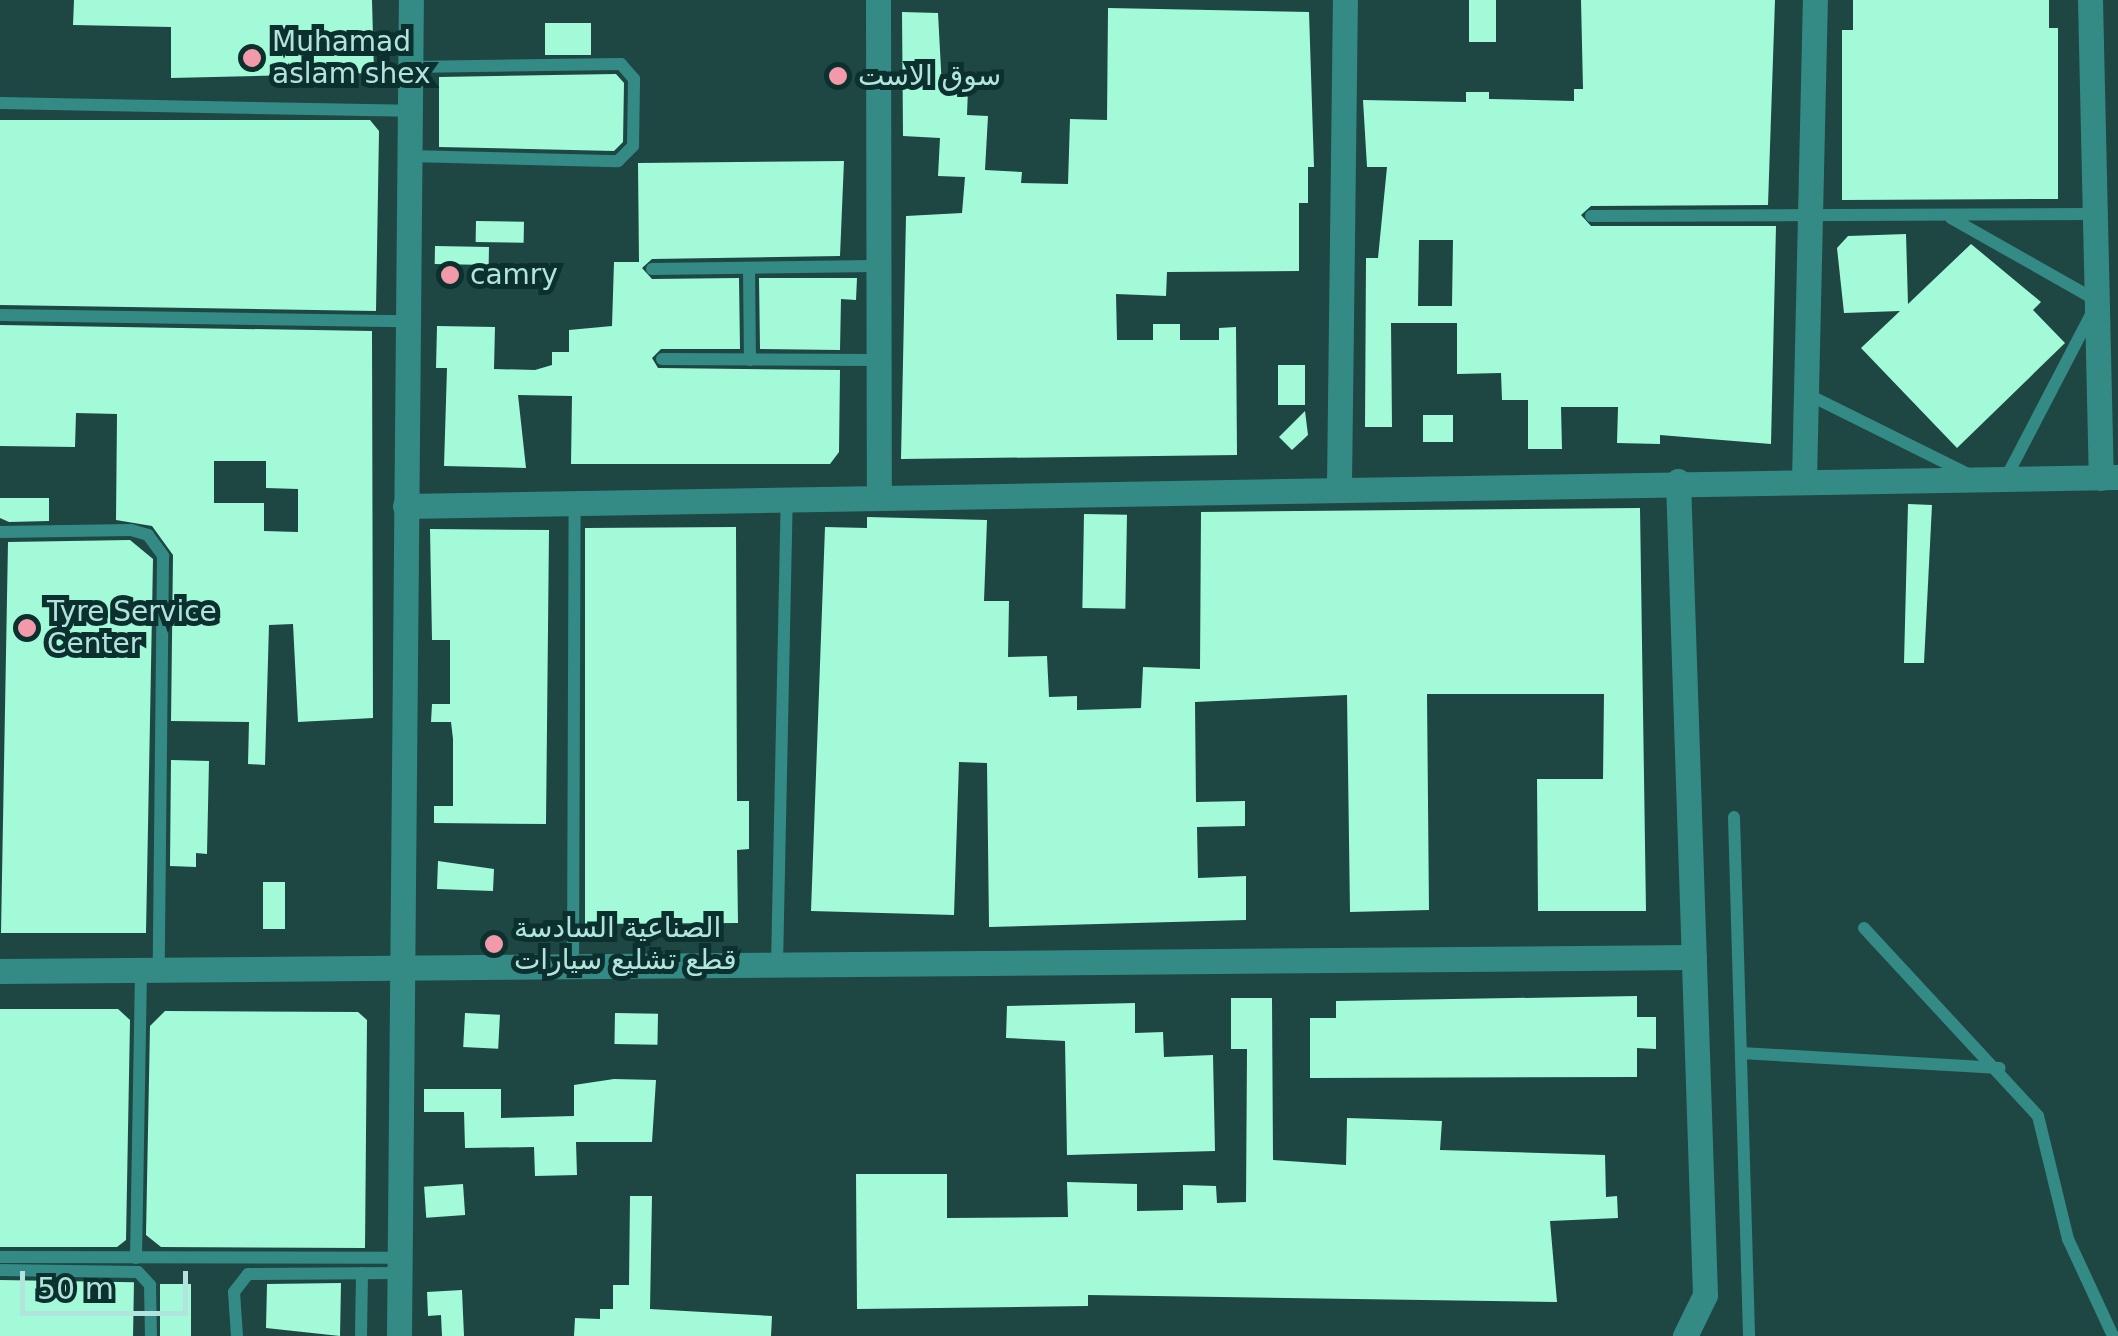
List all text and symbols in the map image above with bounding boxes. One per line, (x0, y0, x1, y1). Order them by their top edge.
place label: Muhamad aslam shex (272, 25, 430, 91)
marker: Muhamad aslam shex (241, 47, 263, 69)
place label: سوق الاست (858, 59, 1001, 93)
marker: سوق الاست (827, 65, 849, 87)
place label: camry (470, 258, 558, 292)
marker: camry (439, 264, 461, 286)
place label: Tyre Service Center (47, 595, 217, 661)
marker: Tyre Service Center (16, 617, 38, 639)
place label: الصناعية السادسة قطع تشليع سيارات (514, 911, 737, 977)
marker: الصناعية السادسة قطع تشليع سيارات (483, 933, 505, 955)
scale bar (25, 1251, 192, 1313)
text: 50 m (37, 1271, 114, 1306)

